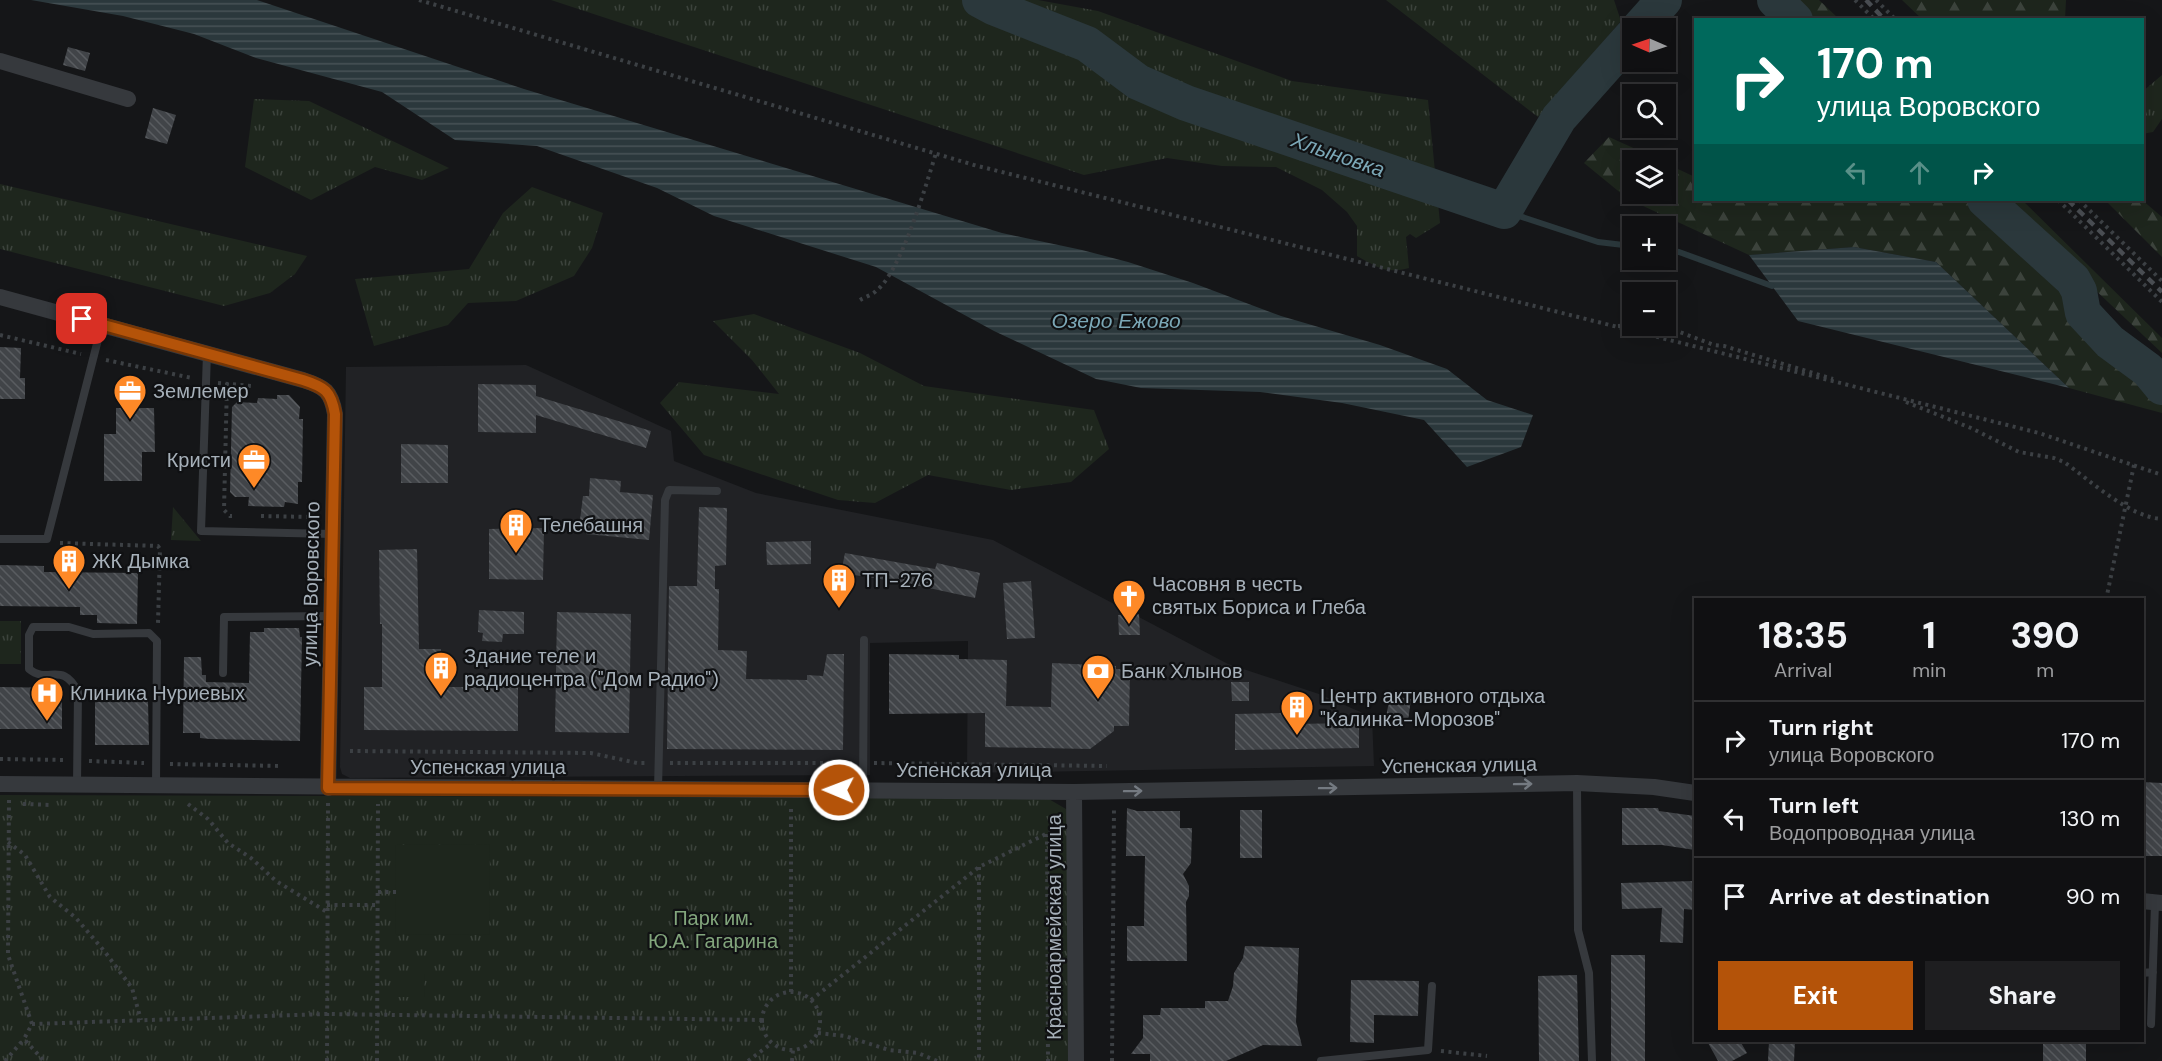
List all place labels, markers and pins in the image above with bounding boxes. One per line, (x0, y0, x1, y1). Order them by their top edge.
pin (56, 293, 107, 344)
office icon: Землемер (112, 373, 148, 420)
place label: Землемер (153, 378, 249, 404)
office icon: Кристи (236, 442, 272, 489)
place label: Кристи (167, 447, 231, 473)
building icon: Телебашня (498, 507, 534, 554)
place label: Телебашня (539, 512, 643, 538)
building icon: ЖК Дымка (51, 543, 87, 590)
place label: ЖК Дымка (92, 548, 190, 574)
building icon: ТП-276 (821, 562, 857, 609)
place label: ТП-276 (862, 567, 933, 593)
place label: Часовня в честь святых Бориса и Глеба (1152, 571, 1367, 620)
church icon: Часовня в честь святых Бориса и Глеба (1111, 578, 1147, 625)
place label: Здание теле и радиоцентра ("Дом Радио") (464, 643, 719, 692)
building icon: Здание теле и радиоцентра ("Дом Радио") (423, 650, 459, 697)
bank icon: Банк Хлынов (1080, 653, 1116, 700)
place label: Банк Хлынов (1121, 658, 1243, 684)
hospital icon: Клиника Нуриевых (29, 675, 65, 722)
place label: Клиника Нуриевых (70, 680, 245, 706)
place label: Центр активного отдыха "Калинка-Морозов" (1320, 683, 1546, 732)
building icon: Центр активного отдыха "Калинка-Морозов" (1279, 689, 1315, 736)

